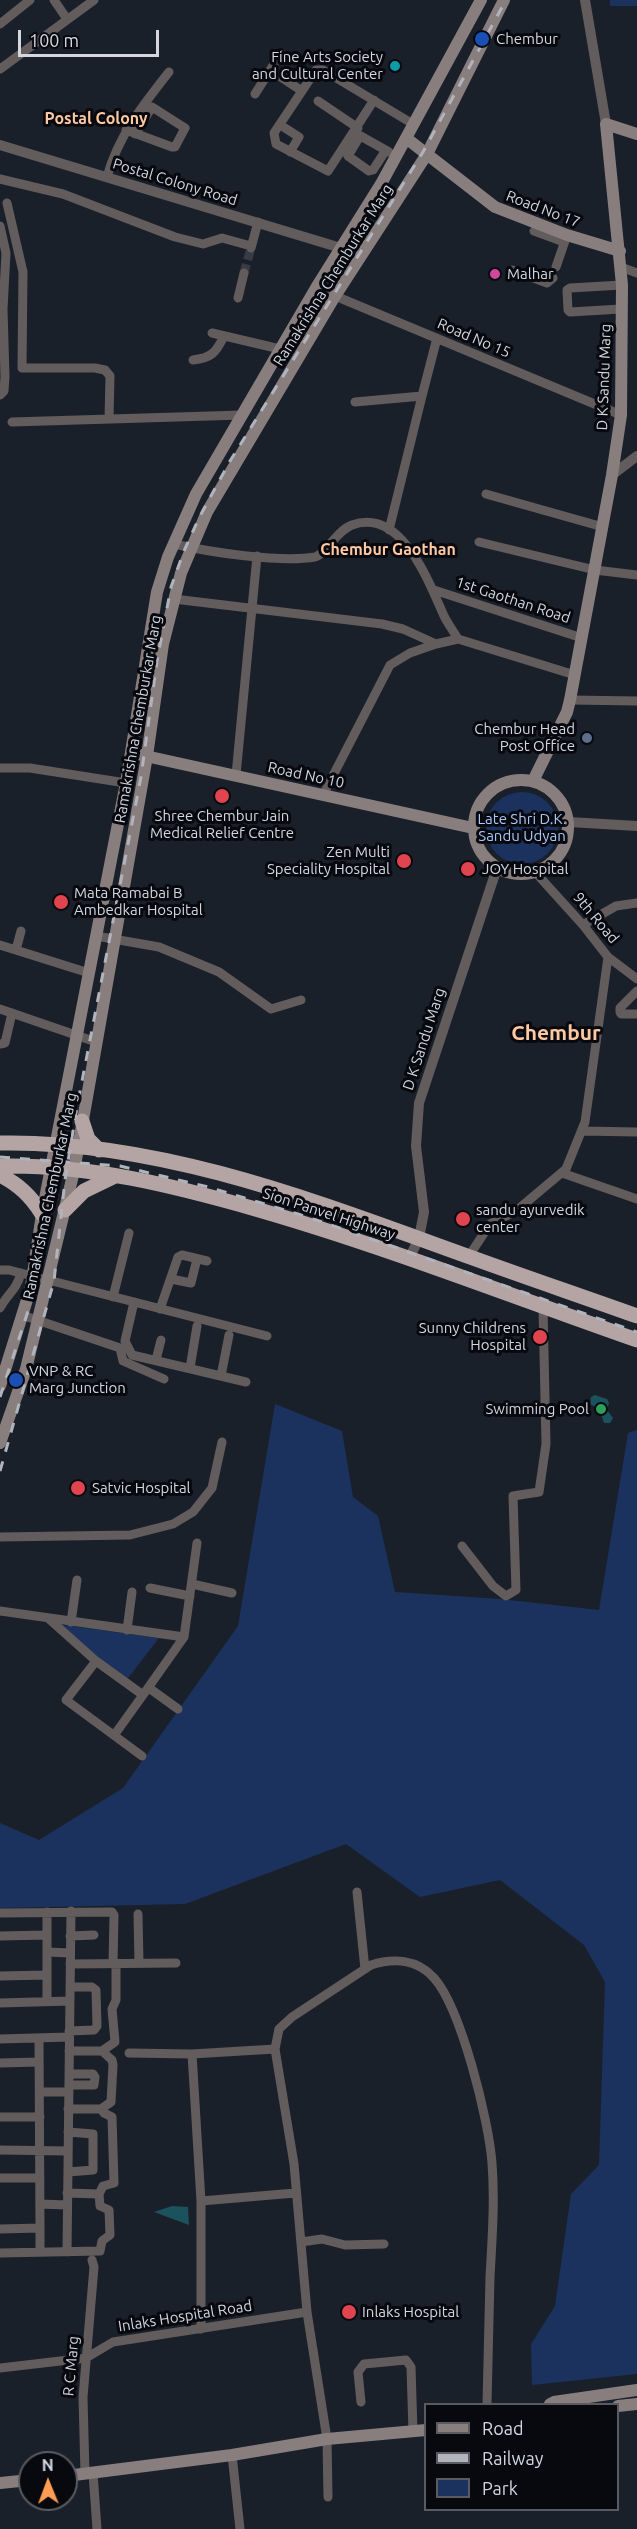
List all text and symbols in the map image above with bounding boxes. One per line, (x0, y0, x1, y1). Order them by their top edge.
scale bar (21, 18, 162, 56)
text: 100 m (29, 30, 79, 50)
marker: Chembur (473, 30, 491, 48)
place label: Chembur (496, 30, 558, 48)
place label: Fine Arts Society and Cultural Center (252, 48, 383, 83)
marker: Fine Arts Society and Cultural Center (388, 59, 402, 73)
district label: Postal Colony (45, 109, 147, 129)
street label: Postal Colony Road (111, 154, 239, 210)
street label: Ramakrishna Chemburkar Marg (270, 181, 396, 369)
street label: Road No 17 (503, 187, 583, 231)
place label: Malhar (507, 265, 554, 283)
marker: Malhar (488, 267, 502, 281)
street label: Road No 15 (435, 315, 513, 361)
street label: D K Sandu Marg (593, 323, 615, 431)
district label: Chembur Gaothan (320, 540, 456, 560)
street label: 1st Gaothan Road (453, 573, 573, 627)
street label: Ramakrishna Chemburkar Marg (111, 614, 165, 824)
place label: Chembur Head Post Office (474, 720, 575, 755)
marker: Chembur Head Post Office (580, 731, 594, 745)
street label: Road No 10 (266, 758, 346, 792)
marker: Shree Chembur Jain Medical Relief Centre (213, 787, 231, 805)
place label: Shree Chembur Jain Medical Relief Centre (150, 807, 294, 842)
park label: Late Shri D.K. Sandu Udyan (477, 810, 567, 845)
place label: Zen Multi Speciality Hospital (267, 843, 390, 878)
marker: Zen Multi Speciality Hospital (395, 852, 413, 870)
marker: JOY Hospital (459, 860, 477, 878)
place label: JOY Hospital (482, 860, 568, 878)
place label: Mata Ramabai B Ambedkar Hospital (74, 884, 203, 919)
street label: 9th Road (570, 889, 622, 947)
marker: Mata Ramabai B Ambedkar Hospital (52, 893, 70, 911)
street label: D K Sandu Marg (399, 986, 449, 1092)
district label: Chembur (511, 1020, 601, 1046)
street label: Ramakrishna Chemburkar Marg (19, 1091, 81, 1301)
street label: Sion Panvel Highway (261, 1184, 397, 1244)
place label: sandu ayurvedik center (476, 1201, 585, 1236)
marker: sandu ayurvedik center (454, 1210, 472, 1228)
place label: Sunny Childrens Hospital (419, 1319, 526, 1354)
marker: Sunny Childrens Hospital (531, 1328, 549, 1346)
place label: VNP & RC Marg Junction (29, 1362, 126, 1397)
marker: VNP & RC Marg Junction (7, 1371, 25, 1389)
place label: Swimming Pool (485, 1400, 589, 1418)
marker: Swimming Pool (594, 1402, 608, 1416)
marker: Satvic Hospital (69, 1479, 87, 1497)
place label: Satvic Hospital (92, 1479, 191, 1497)
street label: Inlaks Hospital Road (117, 2297, 253, 2335)
marker: Inlaks Hospital (340, 2303, 358, 2321)
place label: Inlaks Hospital (362, 2303, 459, 2321)
street label: R C Marg (59, 2335, 83, 2397)
legend (424, 2403, 619, 2511)
text: Road (482, 2418, 524, 2438)
text: Railway (482, 2448, 543, 2468)
north arrow (18, 2451, 78, 2511)
text: N (42, 2456, 54, 2474)
text: Park (482, 2478, 518, 2498)

